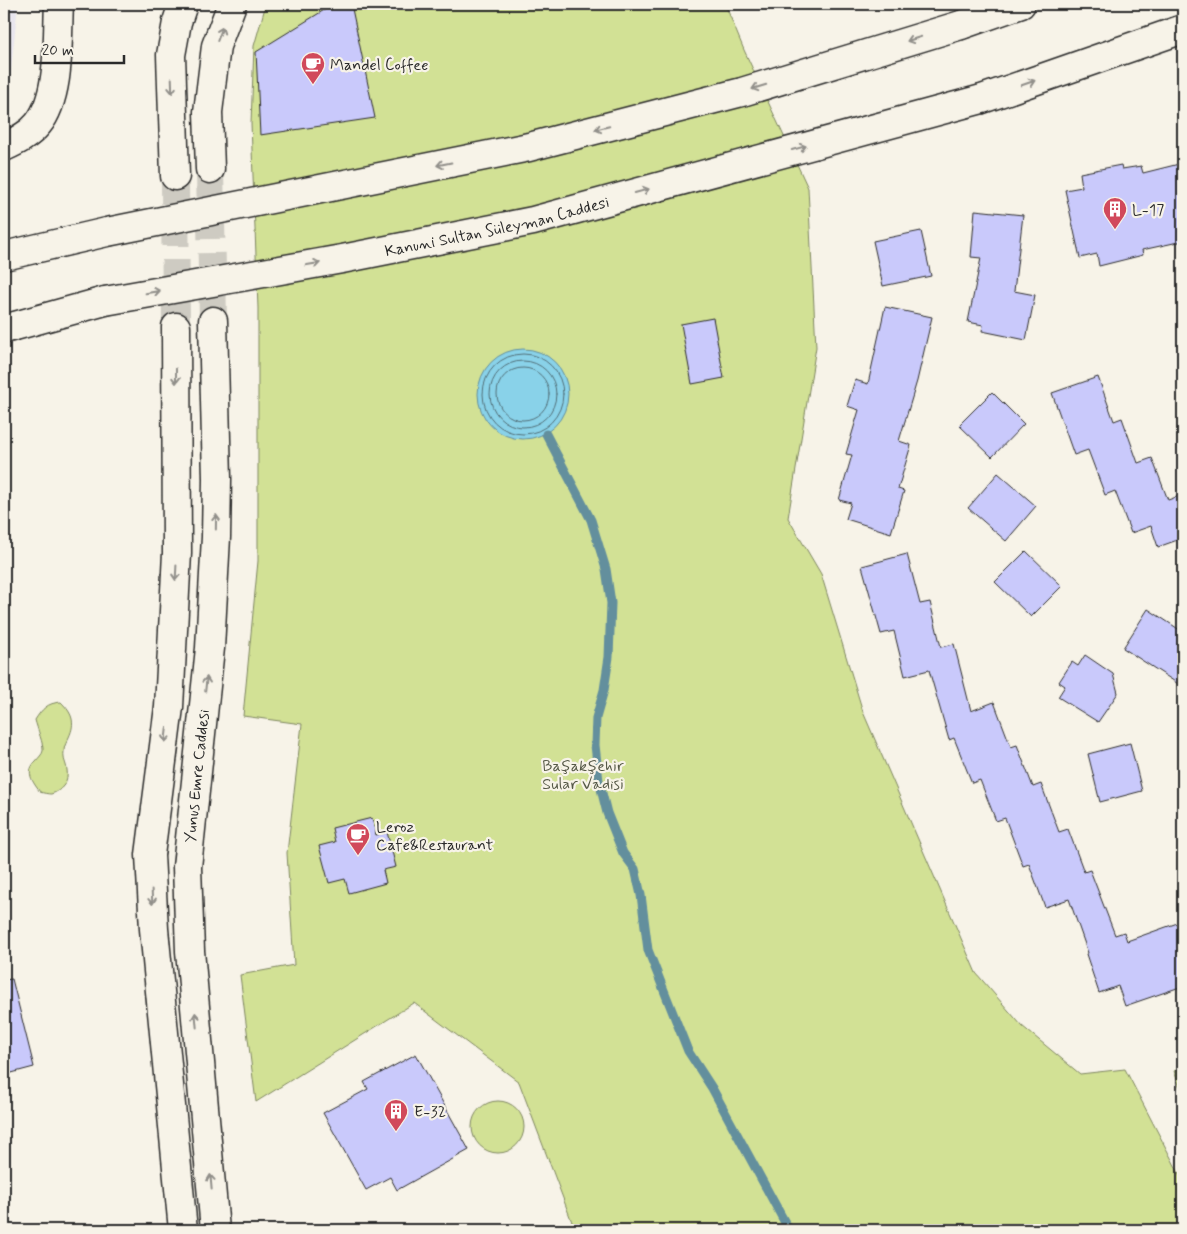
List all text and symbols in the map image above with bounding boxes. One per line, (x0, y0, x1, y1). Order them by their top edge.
one-way arrow (216, 27, 225, 42)
scale bar (35, 32, 124, 64)
one-way arrow (907, 35, 923, 45)
text: 20 m (42, 41, 74, 61)
cafe icon: Mandel Coffee (300, 51, 326, 85)
place label: Mandel Coffee (330, 55, 428, 76)
one-way arrow (167, 78, 177, 94)
one-way arrow (1019, 78, 1035, 87)
one-way arrow (751, 82, 767, 92)
one-way arrow (594, 124, 610, 133)
one-way arrow (791, 143, 807, 153)
one-way arrow (436, 160, 452, 170)
one-way arrow (634, 186, 650, 195)
street label: Kanuni Sultan Süleyman Caddesi (383, 192, 612, 262)
building icon: L-17 (1102, 196, 1128, 230)
place label: L-17 (1132, 200, 1164, 221)
one-way arrow (305, 259, 321, 269)
one-way arrow (145, 287, 161, 297)
one-way arrow (171, 367, 181, 383)
one-way arrow (211, 514, 221, 530)
one-way arrow (172, 565, 181, 581)
one-way arrow (201, 676, 211, 692)
street label: Yunus Emre Caddesi (180, 708, 215, 844)
one-way arrow (160, 727, 170, 743)
park label: Başakşehir Sular Vadisi (542, 756, 624, 795)
place label: Leroz Cafe&Restaurant (376, 817, 494, 856)
cafe icon: Leroz Cafe&Restaurant (345, 822, 371, 856)
one-way arrow (148, 888, 157, 904)
one-way arrow (191, 1012, 201, 1028)
building icon: E-32 (383, 1098, 409, 1132)
place label: E-32 (414, 1102, 446, 1123)
one-way arrow (206, 1174, 215, 1190)

